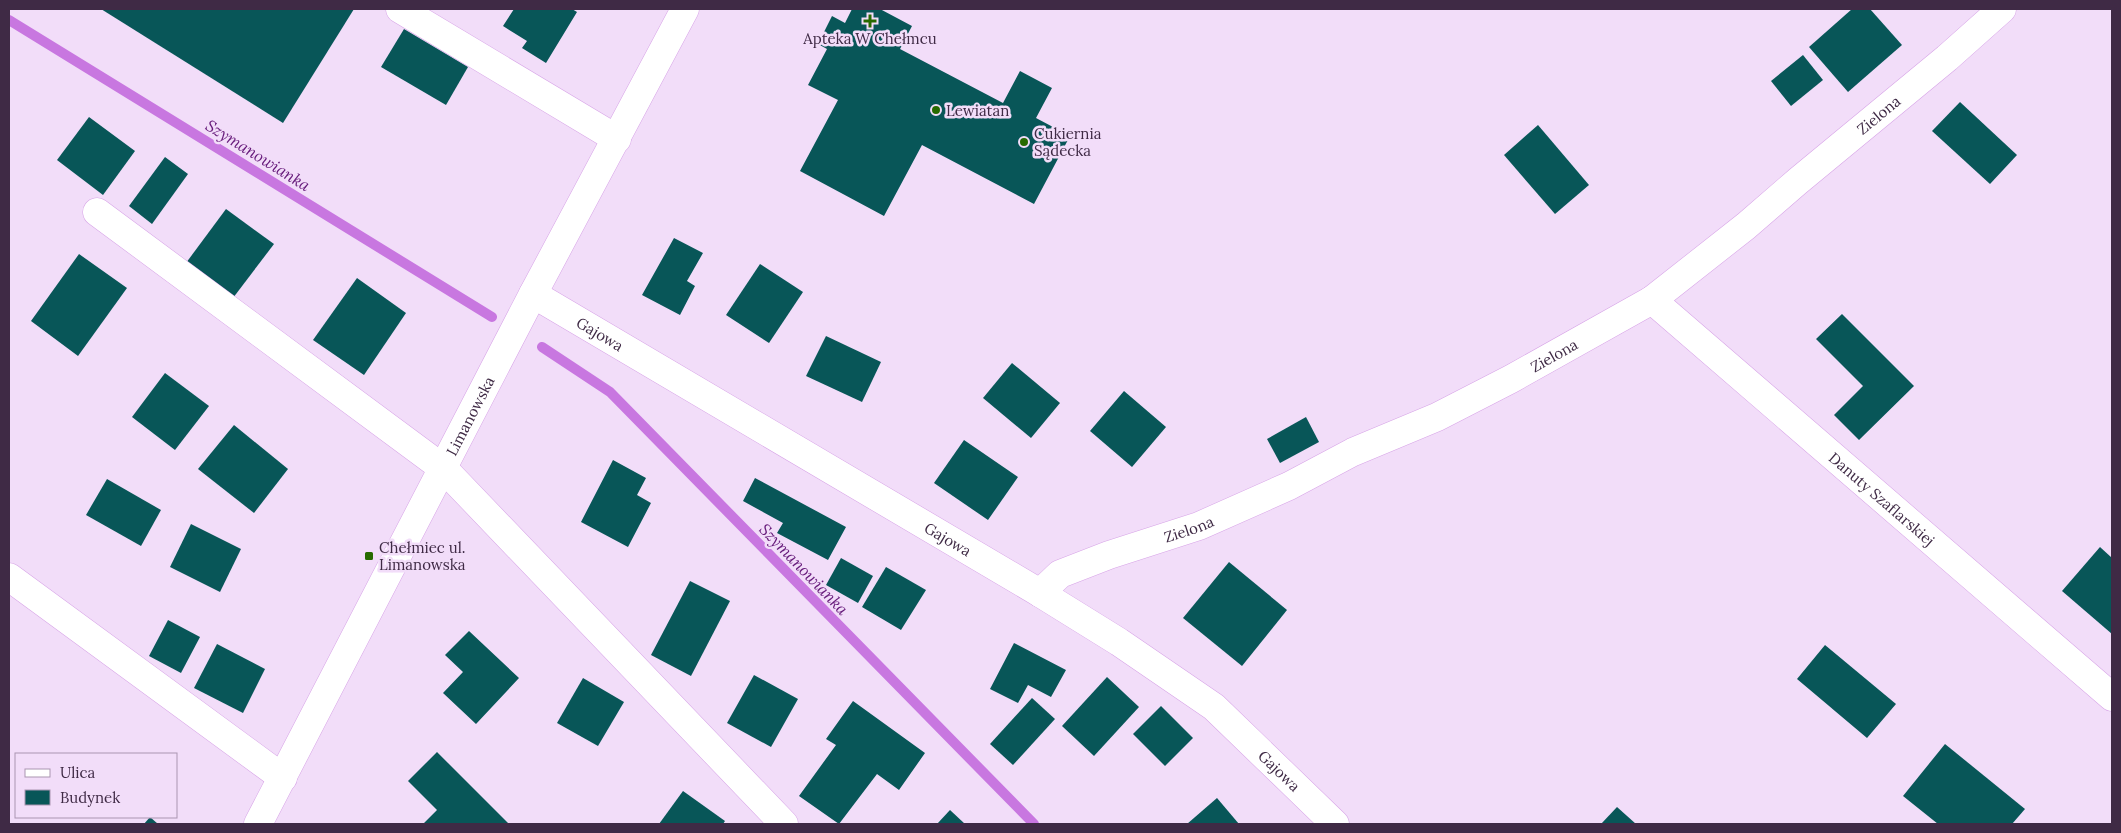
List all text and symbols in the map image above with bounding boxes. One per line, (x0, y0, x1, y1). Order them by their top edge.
marker: Apteka W Chełmcu (864, 15, 876, 27)
place label: Apteka W Chełmcu (802, 29, 937, 48)
street label: Zielona (1853, 91, 1904, 138)
place label: Lewiatan (946, 101, 1009, 120)
marker: Lewiatan (930, 104, 942, 116)
water label: Szymanowianka (202, 115, 314, 195)
place label: Cukiernia Sądecka (1034, 124, 1102, 160)
marker: Cukiernia Sądecka (1018, 136, 1030, 148)
street label: Gajowa (573, 312, 627, 355)
street label: Zielona (1527, 334, 1581, 376)
street label: Limanowska (441, 373, 498, 458)
street label: Danuty Szaflarskiej (1825, 448, 1939, 549)
street label: Zielona (1162, 511, 1217, 546)
street label: Gajowa (921, 518, 975, 560)
water label: Szymanowianka (755, 519, 853, 619)
place label: Chełmiec ul. Limanowska (379, 538, 466, 574)
marker: Chełmiec ul. Limanowska (363, 550, 375, 562)
street label: Gajowa (1255, 746, 1305, 795)
legend (15, 753, 178, 818)
text: Ulica (60, 763, 96, 782)
text: Budynek (60, 788, 120, 807)

